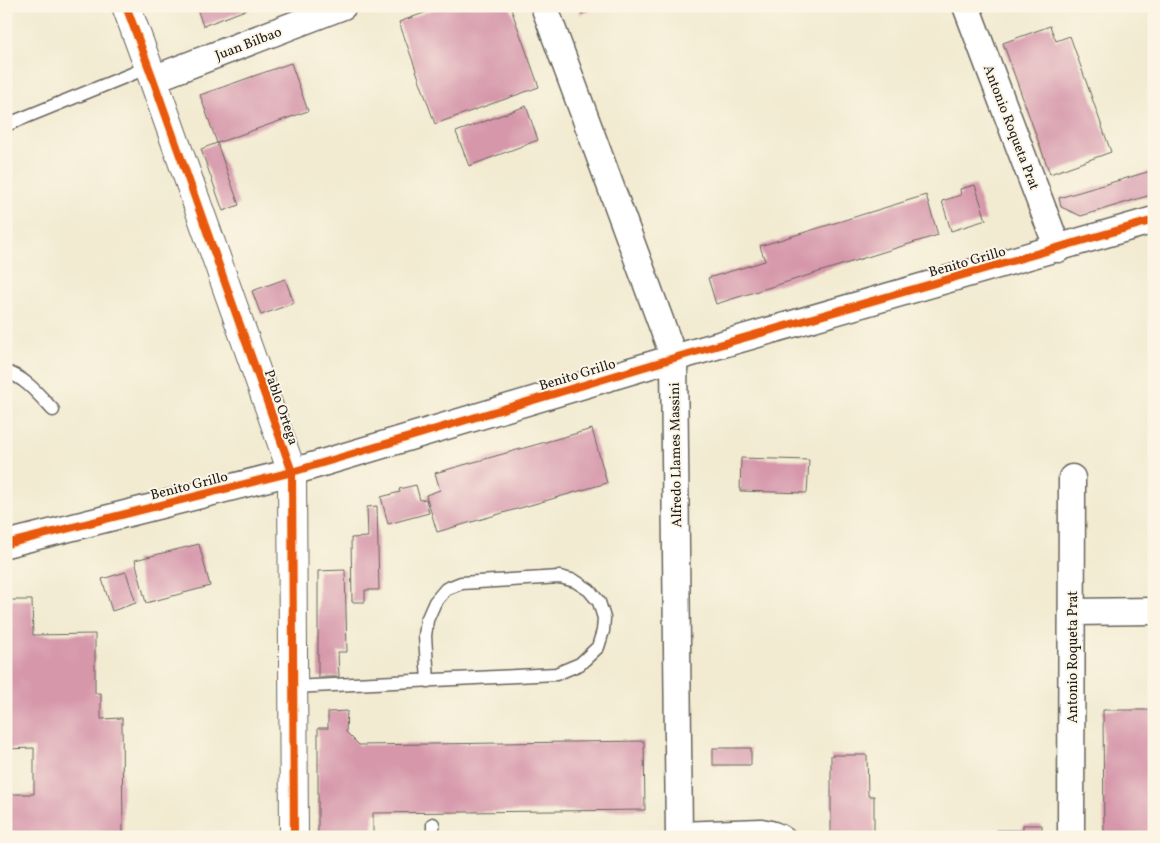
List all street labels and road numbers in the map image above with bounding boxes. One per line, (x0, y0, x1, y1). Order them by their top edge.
street label: Juan Bilbao (213, 23, 285, 66)
street label: Antonio Roqueta Prat (978, 62, 1043, 193)
street label: Benito Grillo (927, 242, 1008, 282)
street label: Benito Grillo (537, 355, 618, 396)
street label: Pablo Ortega (259, 367, 302, 448)
street label: Alfredo Llames Massini (666, 382, 687, 528)
street label: Benito Grillo (149, 468, 230, 505)
street label: Antonio Roqueta Prat (1064, 591, 1083, 723)

